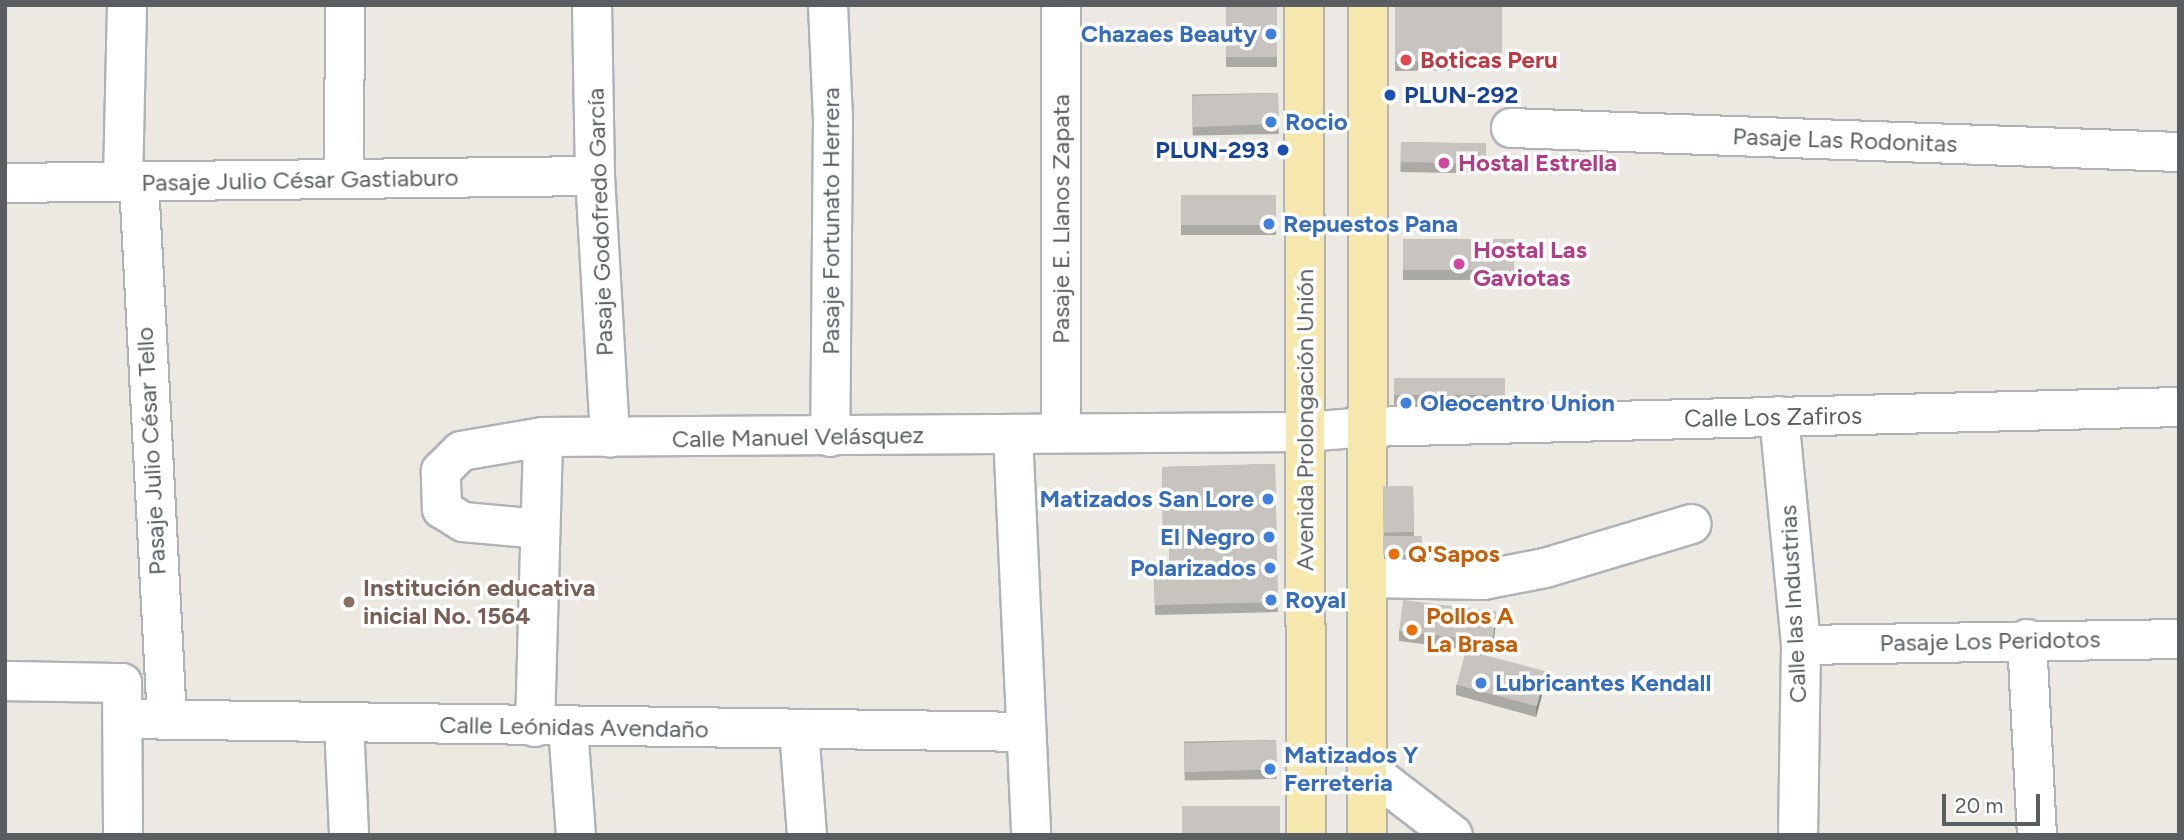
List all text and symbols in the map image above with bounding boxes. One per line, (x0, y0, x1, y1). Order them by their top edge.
place label: Chazaes Beauty (1081, 20, 1257, 48)
marker: Chazaes Beauty (1263, 26, 1279, 42)
place label: Boticas Peru (1420, 46, 1558, 74)
marker: Boticas Peru (1398, 52, 1414, 68)
place label: PLUN-292 (1404, 81, 1518, 109)
street label: Pasaje Godofredo García (581, 87, 619, 357)
street label: Pasaje Fortunato Herrera (817, 87, 845, 355)
marker: PLUN-292 (1382, 87, 1398, 103)
street label: Pasaje E. Llanos Zapata (1047, 94, 1075, 344)
place label: Rocio (1285, 108, 1348, 136)
marker: Rocio (1263, 114, 1279, 130)
street label: Pasaje Las Rodonitas (1732, 122, 1958, 158)
place label: PLUN-293 (1155, 136, 1269, 164)
marker: PLUN-293 (1275, 142, 1291, 158)
place label: Hostal Estrella (1458, 149, 1617, 177)
marker: Hostal Estrella (1436, 155, 1452, 171)
street label: Pasaje Julio César Gastiaburo (141, 163, 459, 197)
place label: Repuestos Pana (1283, 210, 1458, 238)
marker: Repuestos Pana (1261, 216, 1277, 232)
place label: Hostal Las Gaviotas (1473, 236, 1587, 292)
marker: Hostal Las Gaviotas (1451, 256, 1467, 272)
street label: Avenida Prolongación Unión (1291, 269, 1319, 571)
street label: Pasaje Julio César Tello (130, 326, 172, 576)
place label: Oleocentro Union (1420, 389, 1615, 417)
marker: Oleocentro Union (1398, 395, 1414, 411)
street label: Calle Los Zafiros (1684, 401, 1862, 433)
street label: Calle Manuel Velásquez (672, 420, 924, 454)
place label: Matizados San Lore (1039, 485, 1254, 513)
marker: Matizados San Lore (1260, 491, 1276, 507)
street label: Calle las Industrias (1773, 504, 1813, 704)
place label: El Negro (1160, 523, 1255, 551)
marker: El Negro (1261, 529, 1277, 545)
place label: Q'Sapos (1408, 540, 1500, 568)
marker: Q'Sapos (1386, 546, 1402, 562)
place label: Polarizados (1130, 554, 1256, 582)
marker: Polarizados (1262, 560, 1278, 576)
place label: Institución educativa inicial No. 1564 (363, 574, 595, 630)
place label: Royal (1285, 586, 1346, 614)
marker: Royal (1263, 592, 1279, 608)
marker: Institución educativa inicial No. 1564 (341, 594, 357, 610)
place label: Pollos A La Brasa (1426, 602, 1518, 658)
marker: Pollos A La Brasa (1404, 622, 1420, 638)
street label: Pasaje Los Peridotos (1879, 625, 2101, 657)
place label: Lubricantes Kendall (1495, 669, 1711, 697)
marker: Lubricantes Kendall (1473, 675, 1489, 691)
street label: Calle Leónidas Avendaño (439, 710, 709, 744)
place label: Matizados Y Ferreteria (1284, 741, 1418, 797)
marker: Matizados Y Ferreteria (1262, 761, 1278, 777)
scale bar (1946, 780, 2044, 824)
text: 20 m (1955, 793, 2003, 818)

